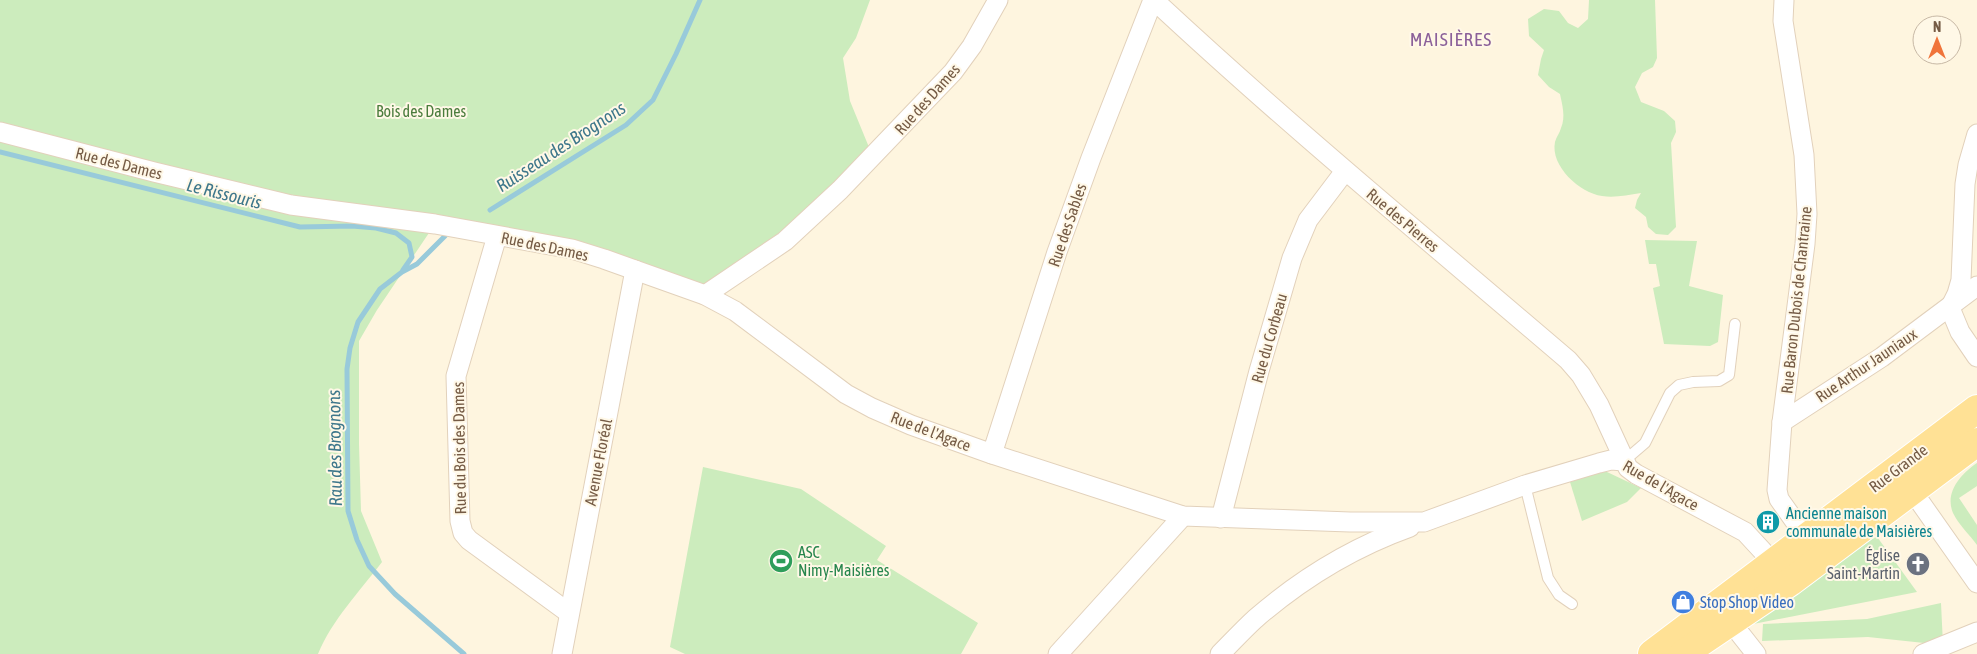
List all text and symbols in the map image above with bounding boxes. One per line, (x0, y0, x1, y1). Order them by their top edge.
north arrow (1912, 15, 1962, 65)
text: N (1933, 19, 1941, 35)
district label: MAISIÈRES (1410, 28, 1492, 50)
street label: Rue des Dames (891, 60, 964, 138)
water label: Ruisseau des Brognons (492, 97, 629, 196)
park label: Bois des Dames (376, 102, 466, 120)
street label: Rue des Dames (74, 144, 165, 183)
water label: Le Rissouris (185, 174, 264, 213)
street label: Rue des Sables (1044, 181, 1090, 269)
street label: Rue des Pierres (1363, 185, 1443, 256)
street label: Rue Baron Dubois de Chantraine (1777, 206, 1815, 394)
street label: Rue des Dames (500, 228, 591, 264)
street label: Rue du Corbeau (1248, 291, 1290, 385)
street label: Rue Arthur Jauniaux (1812, 324, 1920, 405)
street label: Rue du Bois des Dames (449, 381, 469, 515)
water label: Rau des Brognons (323, 390, 346, 506)
street label: Rue de l'Agace (888, 408, 973, 455)
street label: Avenue Floréal (581, 416, 615, 507)
street label: Rue Grande (1865, 440, 1931, 496)
street label: Rue de l'Agace (1620, 456, 1702, 515)
place label: Ancienne maison communale de Maisières (1786, 504, 1932, 540)
building icon: Ancienne maison communale de Maisières (1755, 509, 1781, 535)
place label: ASC Nimy-Maisières (798, 543, 890, 580)
place label: Église Saint-Martin (1827, 546, 1900, 582)
sports icon: ASC Nimy-Maisières (768, 548, 794, 574)
church icon: Église Saint-Martin (1905, 551, 1931, 577)
shop icon: Stop Shop Video (1670, 589, 1696, 615)
place label: Stop Shop Video (1700, 593, 1794, 612)

